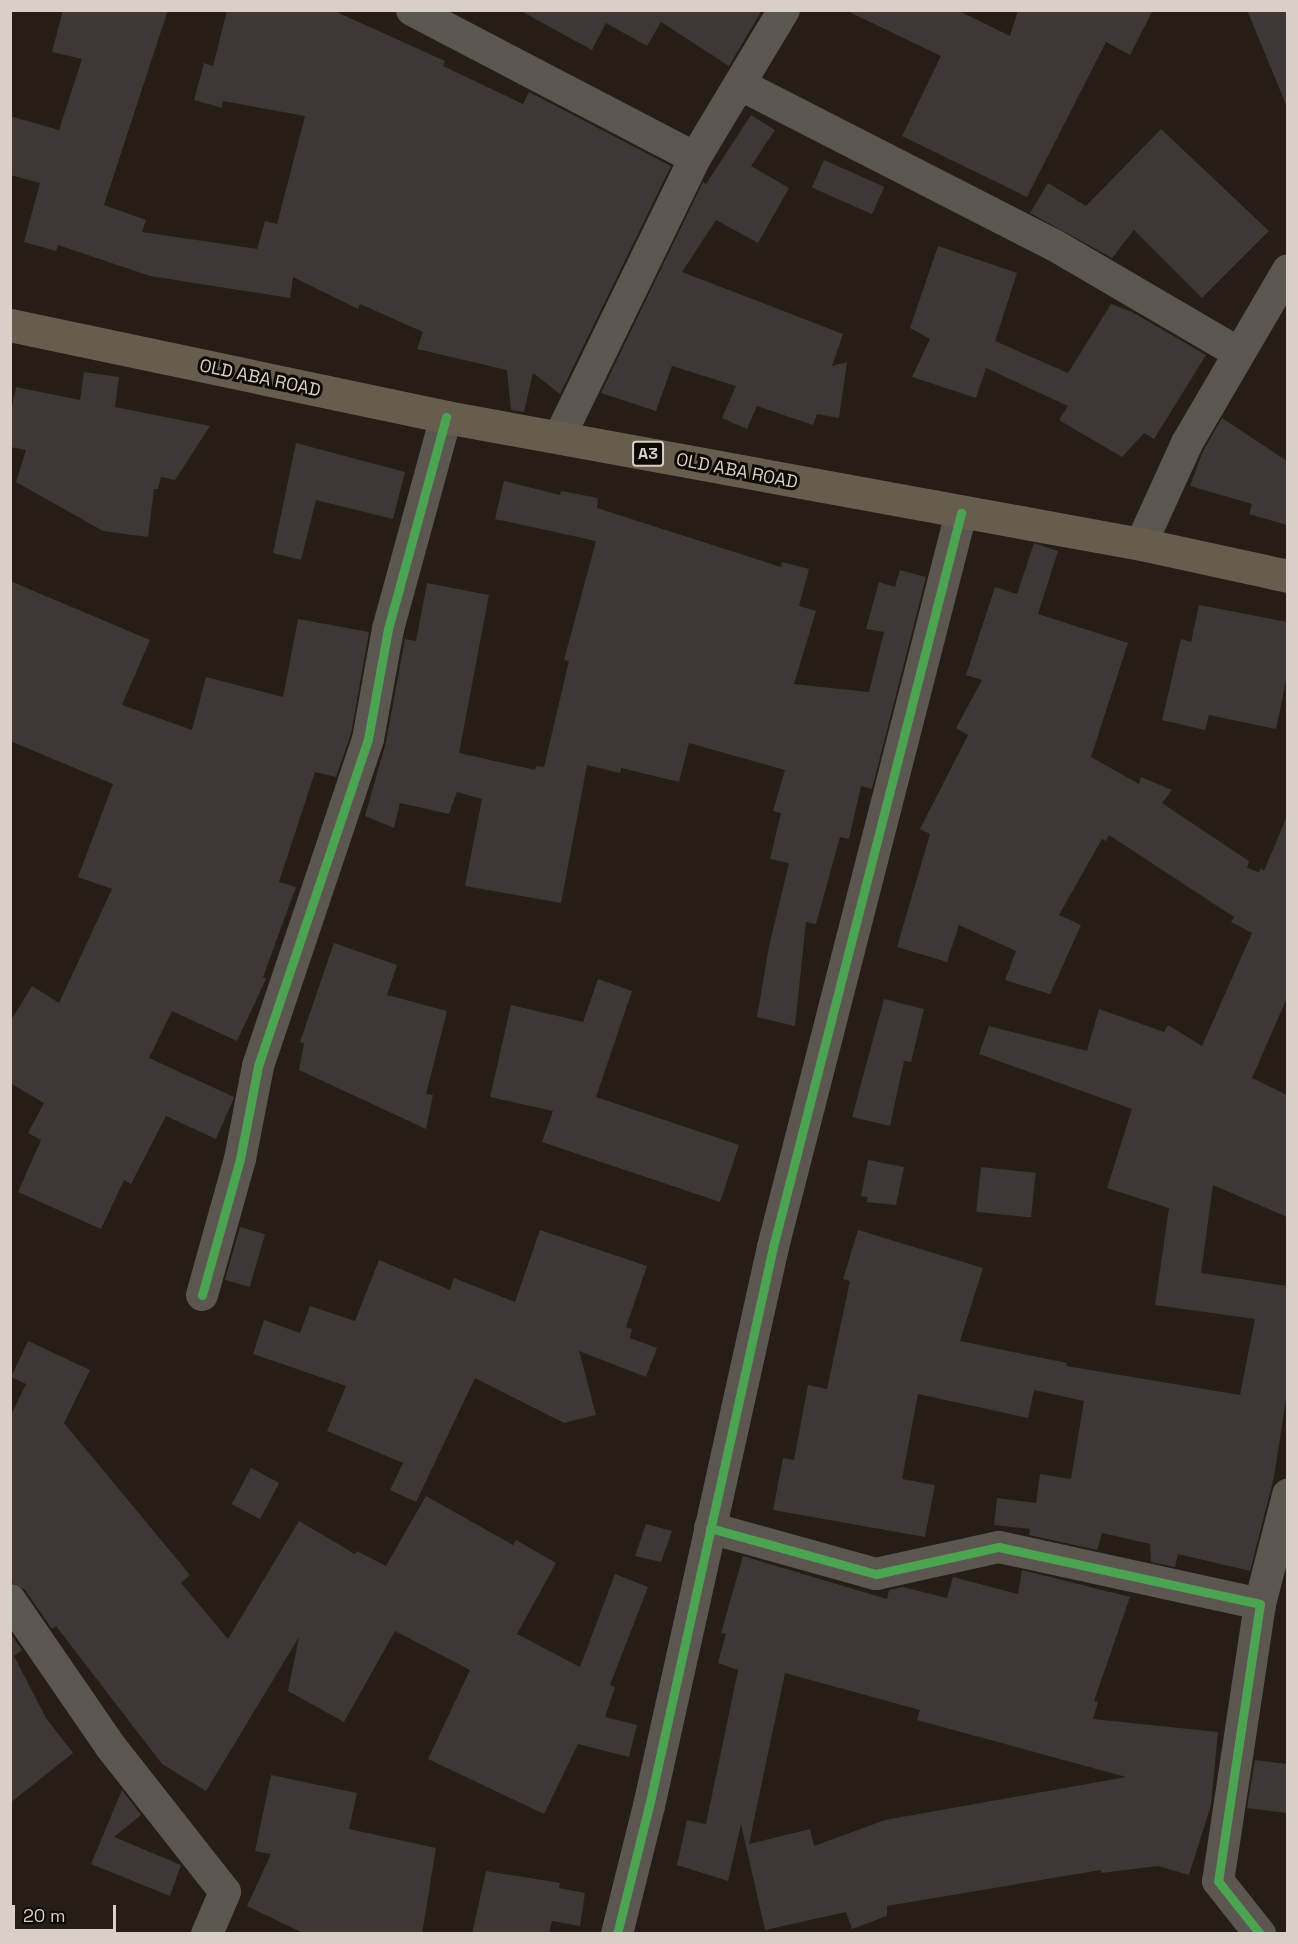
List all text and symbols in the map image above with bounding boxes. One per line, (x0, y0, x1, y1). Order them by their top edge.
street label: OLD ABA ROAD (197, 355, 323, 401)
road number: A3 (632, 441, 664, 467)
street label: OLD ABA ROAD (674, 449, 800, 493)
scale bar (15, 1893, 118, 1931)
text: 20 m (23, 1904, 66, 1927)

